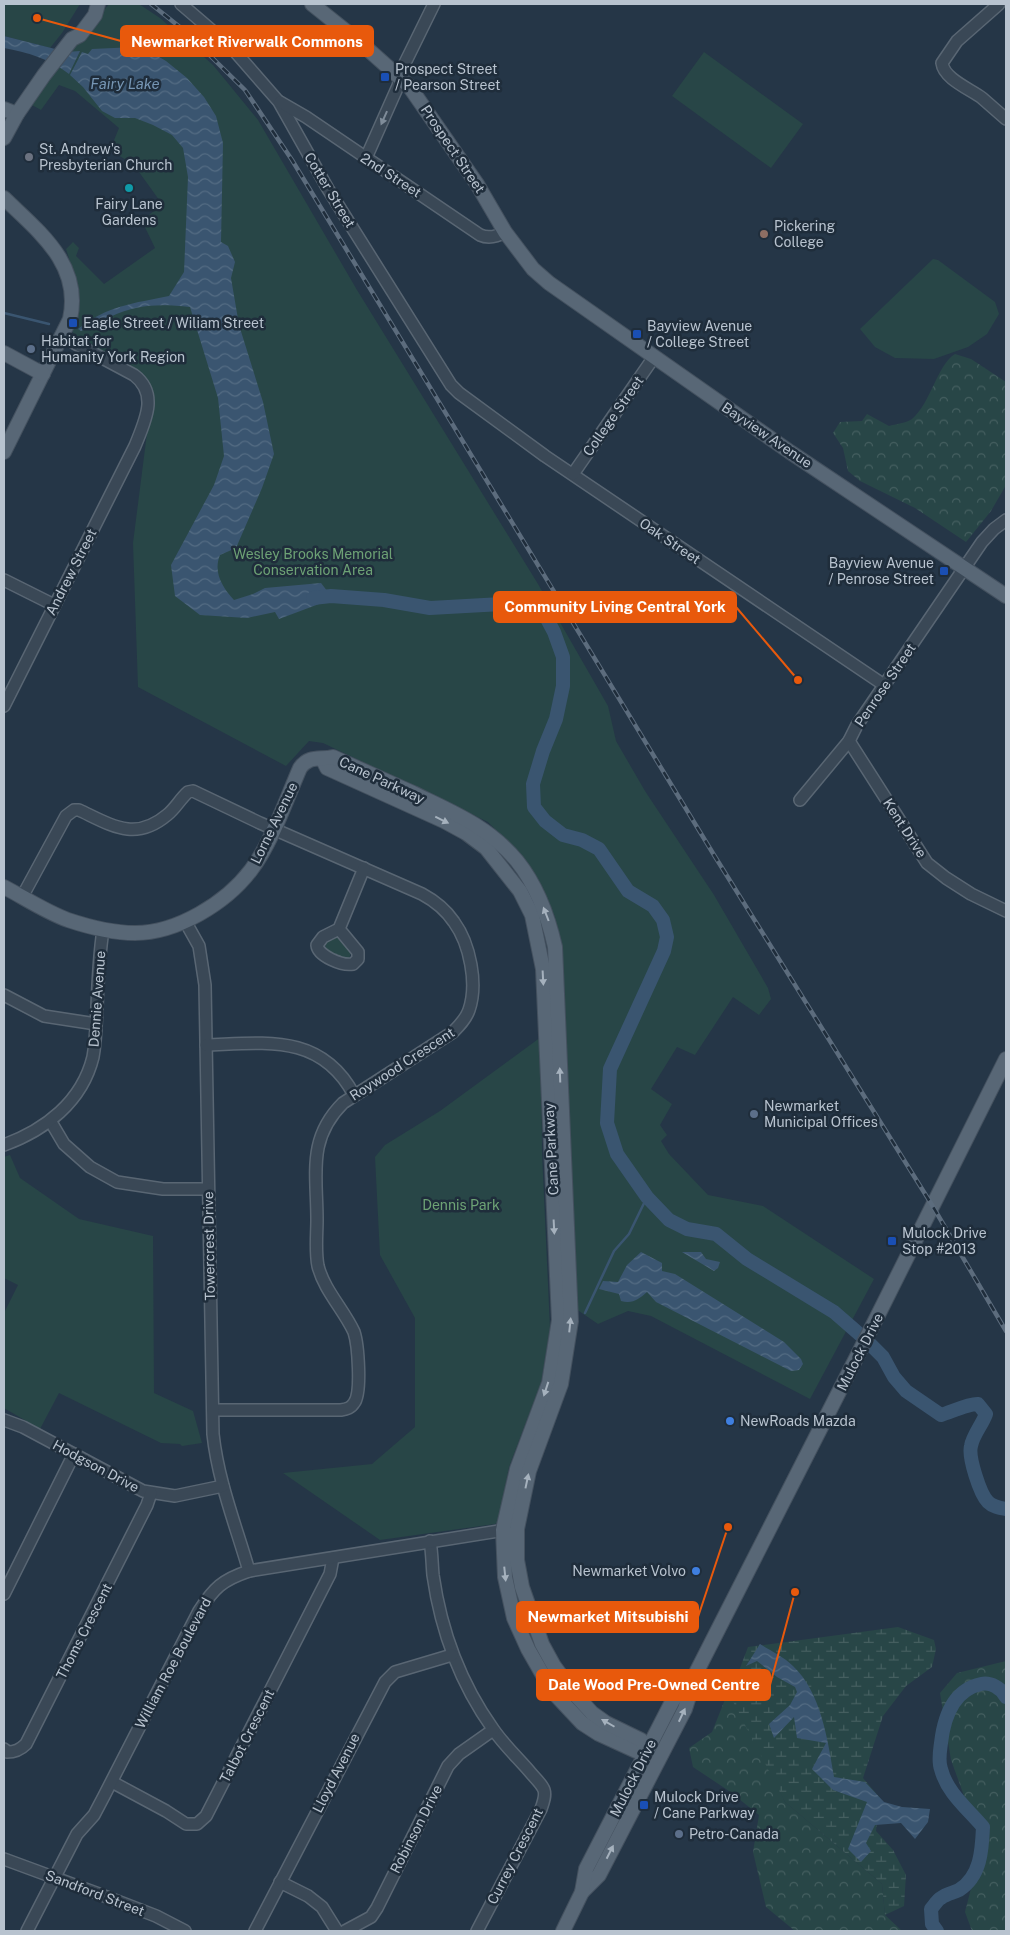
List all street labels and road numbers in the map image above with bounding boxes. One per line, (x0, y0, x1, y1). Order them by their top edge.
street label: Prospect Street (418, 102, 488, 196)
street label: Cotter Street (301, 149, 359, 231)
street label: 2nd Street (358, 149, 424, 201)
street label: College Street (579, 373, 647, 459)
street label: Bayview Avenue (719, 399, 815, 471)
street label: Oak Street (636, 515, 704, 567)
street label: Andrew Street (42, 526, 100, 618)
street label: Penrose Street (851, 640, 919, 730)
street label: Cane Parkway (337, 753, 428, 807)
street label: Lorne Avenue (247, 780, 301, 866)
street label: Kent Drive (880, 795, 930, 861)
street label: Dennie Avenue (86, 950, 108, 1048)
street label: Roywood Crescent (347, 1024, 457, 1104)
street label: Cane Parkway (541, 1102, 561, 1196)
street label: Towercrest Drive (200, 1191, 218, 1301)
street label: Mulock Drive (834, 1311, 886, 1393)
street label: Hodgson Drive (50, 1437, 142, 1495)
street label: Thoms Crescent (53, 1580, 115, 1682)
street label: William Roe Boulevard (132, 1595, 214, 1731)
street label: Talbot Crescent (217, 1687, 277, 1785)
street label: Lloyd Avenue (309, 1731, 363, 1815)
street label: Mulock Drive (607, 1737, 659, 1819)
street label: Robinson Drive (387, 1782, 445, 1876)
street label: Currey Crescent (484, 1805, 546, 1907)
street label: Sandford Street (43, 1867, 147, 1919)

